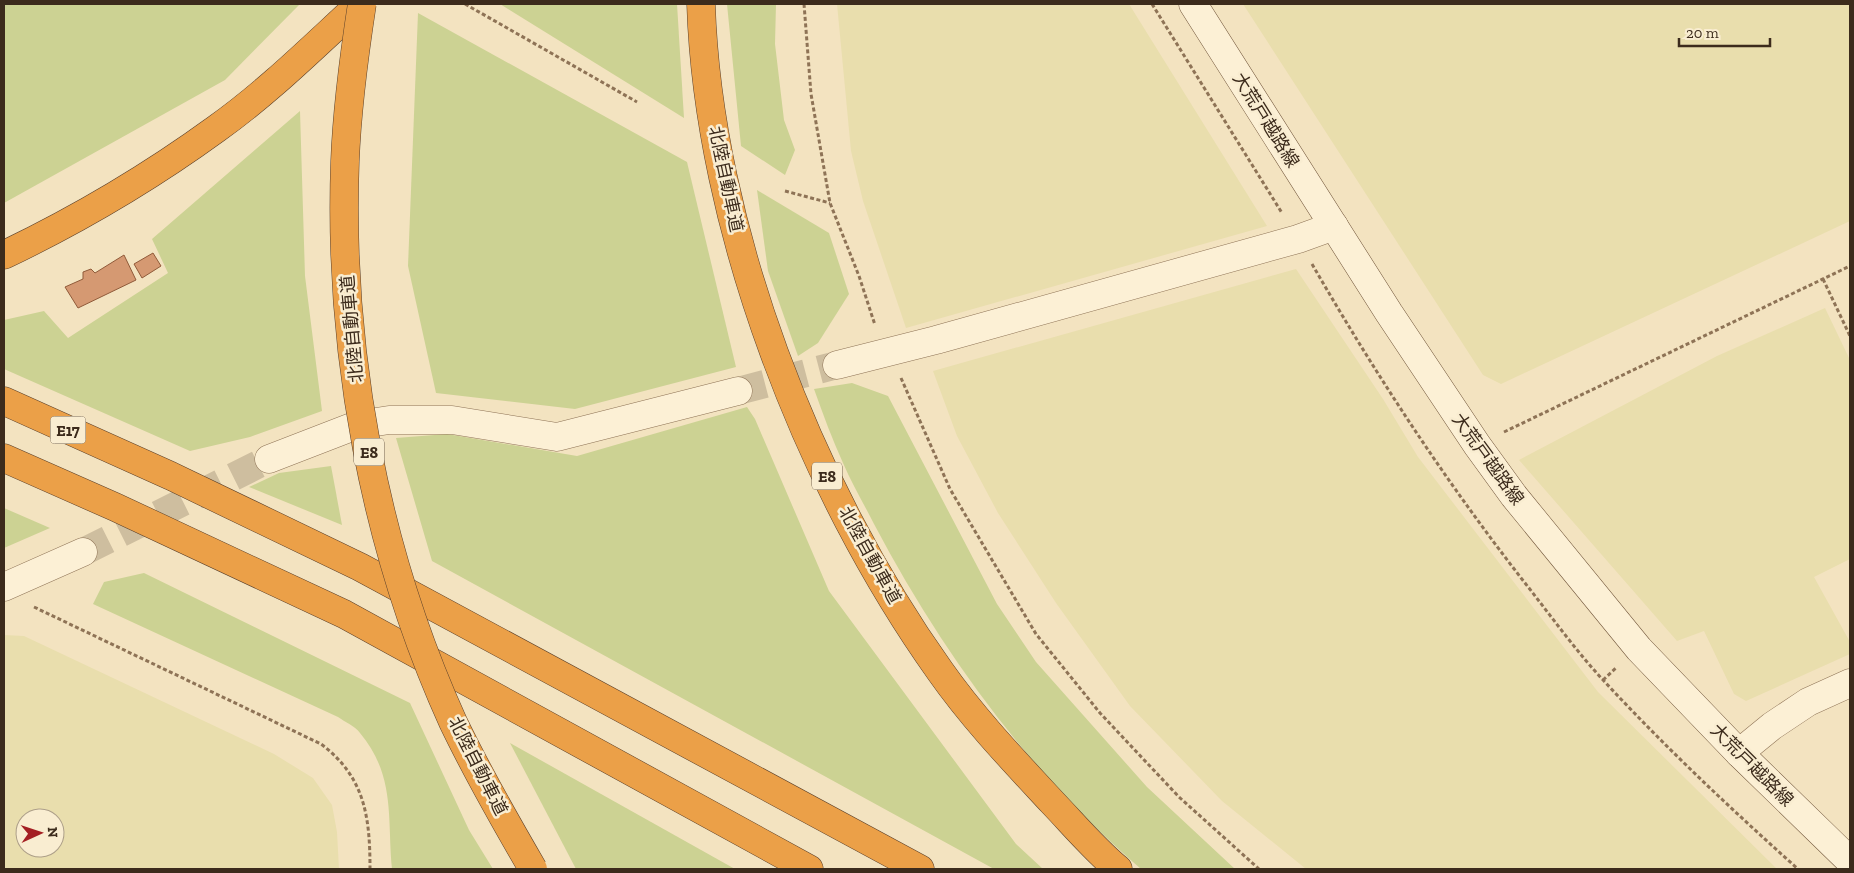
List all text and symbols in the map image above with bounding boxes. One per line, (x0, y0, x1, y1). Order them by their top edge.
scale bar (1679, 15, 1770, 47)
text: 20 m (1686, 24, 1719, 42)
street label: 大荒戸越路線 (1228, 68, 1304, 172)
street label: 北陸自動車道 (704, 124, 748, 234)
street label: 北陸自動車道 (336, 274, 368, 384)
street label: 大荒戸越路線 (1447, 409, 1529, 509)
road number: E17 (50, 416, 86, 444)
road number: E8 (354, 438, 384, 466)
road number: E8 (812, 462, 842, 490)
street label: 北陸自動車道 (834, 502, 906, 608)
street label: 北陸自動車道 (444, 713, 512, 819)
street label: 大荒戸越路線 (1706, 719, 1798, 811)
north arrow (15, 808, 65, 858)
text: N (44, 827, 61, 838)

